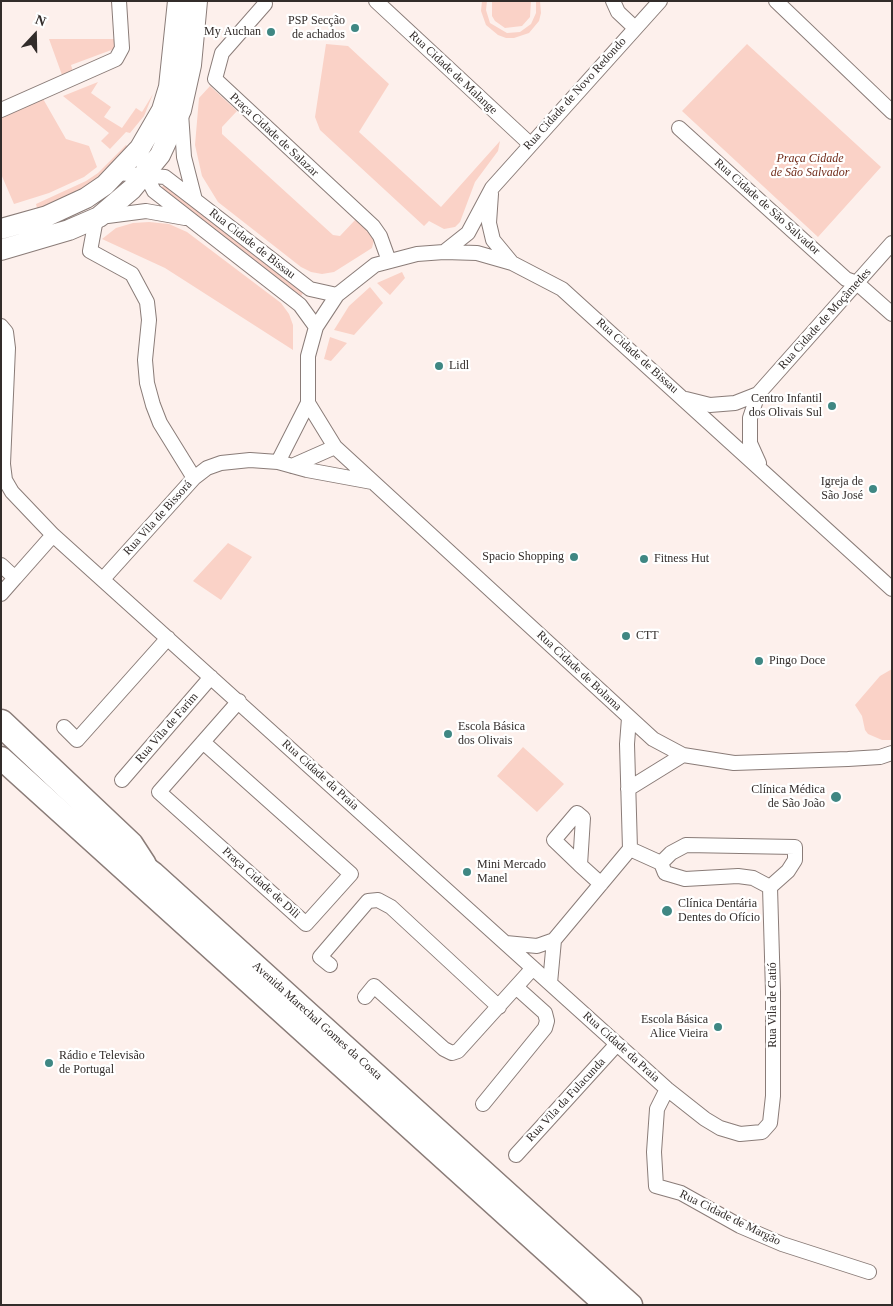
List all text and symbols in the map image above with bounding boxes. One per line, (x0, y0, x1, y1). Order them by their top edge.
north arrow (10, 10, 60, 60)
text: N (33, 12, 48, 29)
place label: PSP Secção de achados (288, 14, 345, 42)
marker: PSP Secção de achados (349, 22, 361, 34)
place label: My Auchan (204, 25, 261, 39)
marker: My Auchan (265, 26, 277, 38)
street label: Rua Cidade de Malange (406, 28, 500, 118)
street label: Rua Cidade de Novo Redondo (521, 35, 629, 153)
street label: Praça Cidade de Salazar (227, 90, 321, 180)
park label: Praça Cidade de São Salvador (771, 152, 849, 180)
street label: Rua Cidade de São Salvador (711, 156, 823, 258)
street label: Rua Cidade de Bissau (206, 206, 298, 282)
street label: Rua Cidade de Moçâmedes (776, 265, 874, 373)
street label: Rua Cidade de Bissau (593, 315, 681, 397)
place label: Lidl (449, 359, 469, 373)
marker: Lidl (433, 360, 445, 372)
place label: Centro Infantil dos Olivais Sul (749, 392, 822, 420)
marker: Centro Infantil dos Olivais Sul (826, 400, 838, 412)
place label: Igreja de São José (821, 475, 863, 503)
street label: Rua Vila de Bissorá (121, 478, 195, 558)
marker: Igreja de São José (867, 483, 879, 495)
place label: Spacio Shopping (482, 550, 564, 564)
marker: Spacio Shopping (568, 551, 580, 563)
place label: Fitness Hut (654, 552, 709, 566)
marker: Fitness Hut (638, 553, 650, 565)
street label: Rua Cidade de Bolama (534, 628, 624, 714)
place label: CTT (636, 629, 659, 643)
marker: CTT (620, 630, 632, 642)
place label: Pingo Doce (769, 654, 825, 668)
marker: Pingo Doce (753, 655, 765, 667)
street label: Rua Vila de Farim (133, 690, 201, 766)
place label: Escola Básica dos Olivais (458, 720, 525, 748)
marker: Escola Básica dos Olivais (442, 728, 454, 740)
street label: Rua Cidade da Praia (279, 737, 361, 813)
place label: Clínica Médica de São João (751, 783, 825, 811)
marker: Clínica Médica de São João (829, 790, 843, 804)
street label: Praça Cidade de Dili (219, 844, 303, 922)
place label: Mini Mercado Manel (477, 858, 546, 886)
marker: Mini Mercado Manel (461, 866, 473, 878)
place label: Clínica Dentária Dentes do Ofício (678, 897, 760, 925)
marker: Clínica Dentária Dentes do Ofício (660, 904, 674, 918)
street label: Avenida Marechal Gomes da Costa (249, 959, 385, 1083)
street label: Rua Vila de Catió (766, 962, 780, 1048)
street label: Rua Cidade da Praia (580, 1009, 662, 1085)
place label: Escola Básica Alice Vieira (641, 1013, 708, 1041)
marker: Escola Básica Alice Vieira (712, 1021, 724, 1033)
place label: Rádio e Televisão de Portugal (59, 1049, 145, 1077)
street label: Rua Vila da Fulacunda (523, 1055, 609, 1145)
marker: Rádio e Televisão de Portugal (43, 1057, 55, 1069)
street label: Rua Cidade de Margão (677, 1187, 783, 1249)

